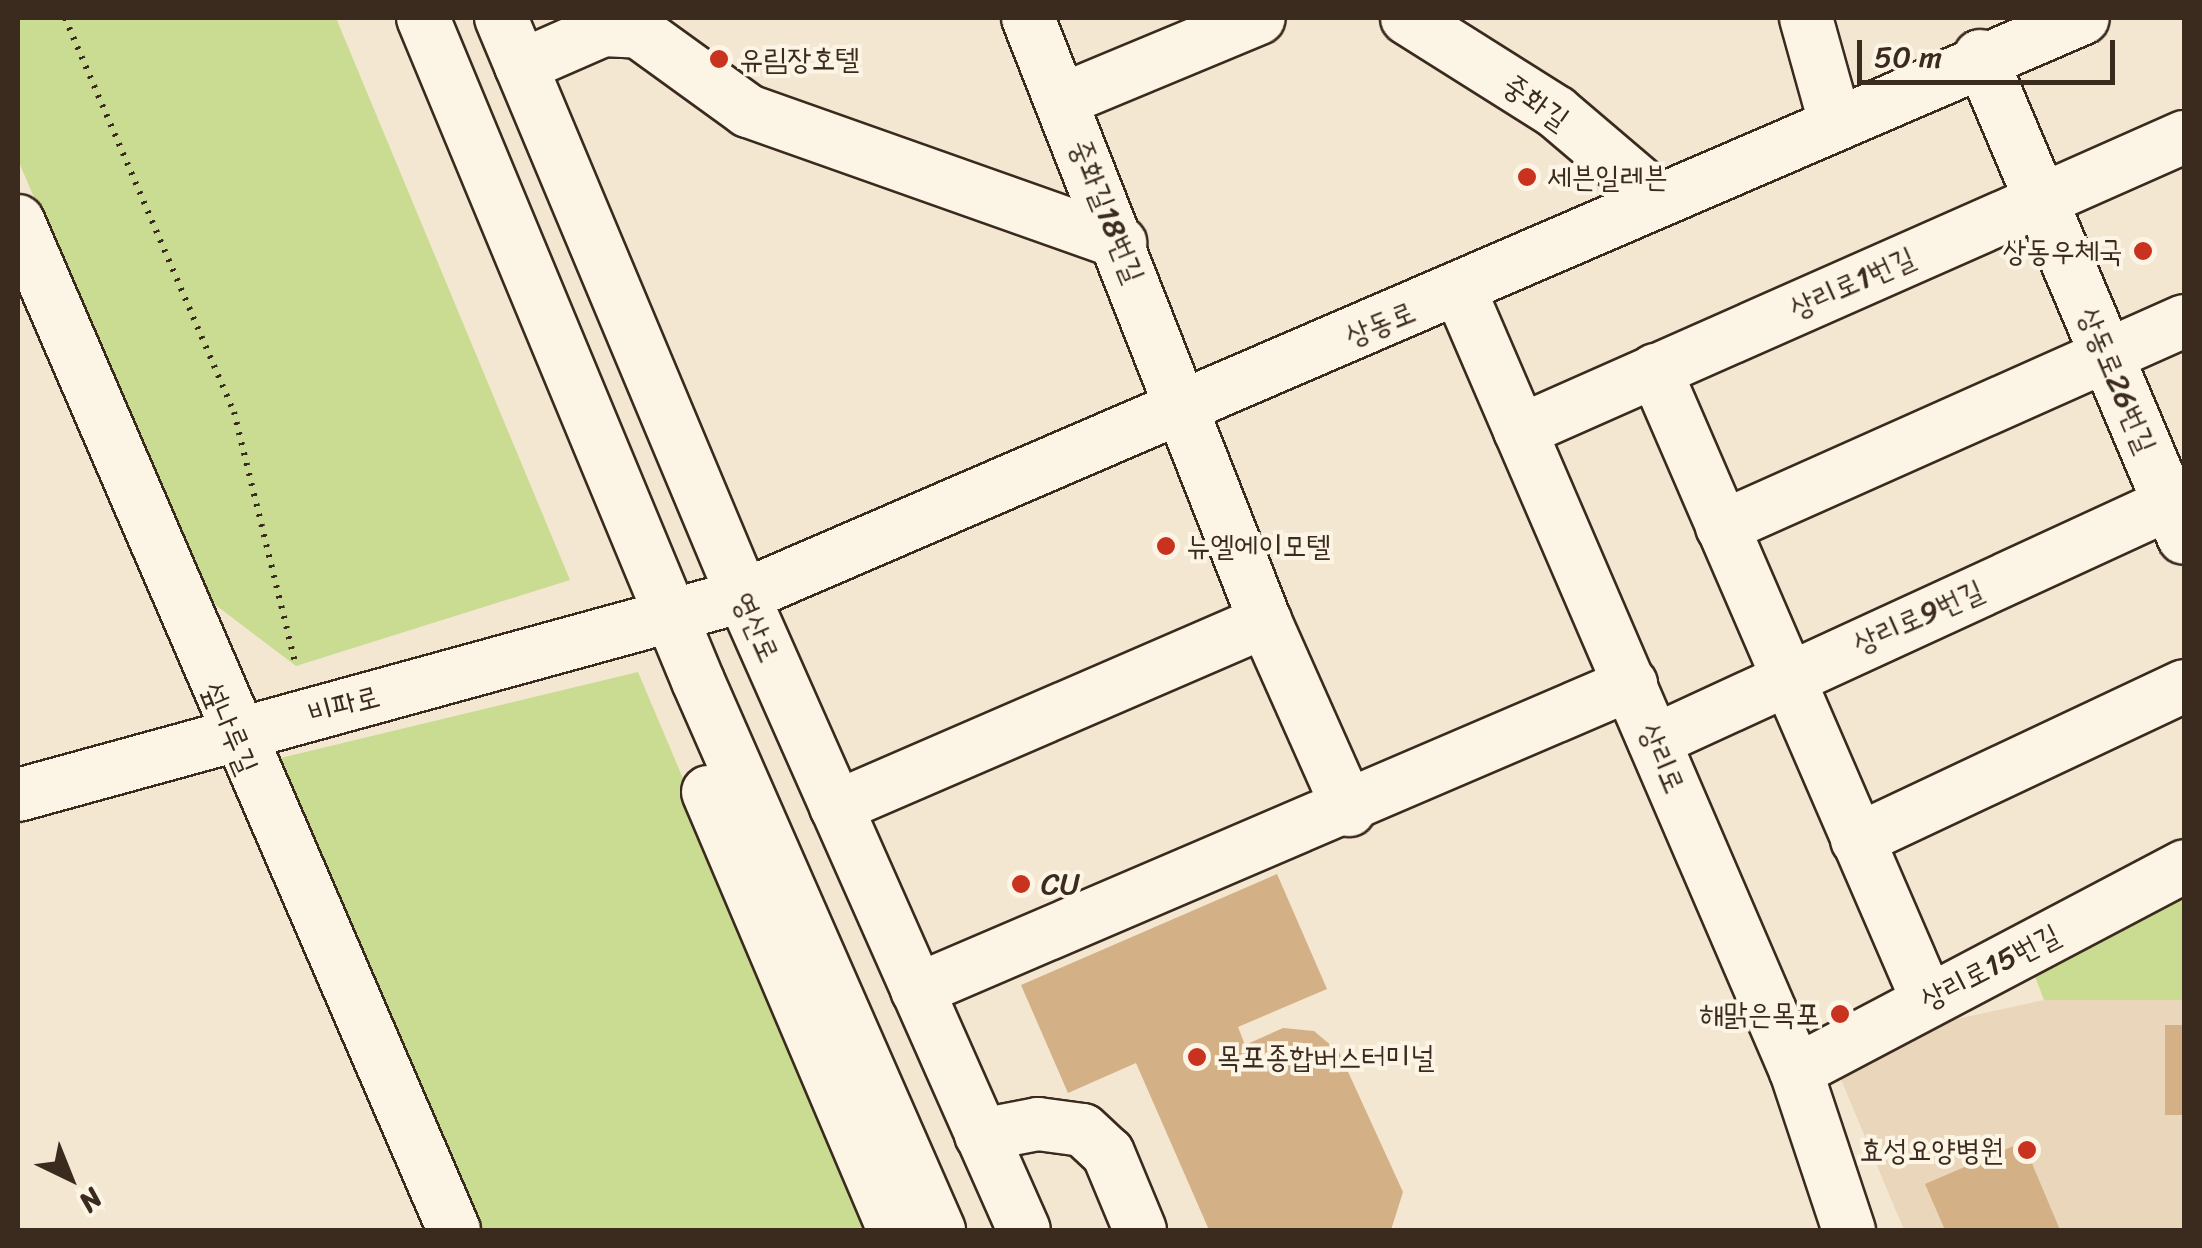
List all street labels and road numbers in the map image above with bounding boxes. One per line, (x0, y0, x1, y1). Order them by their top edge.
street label: 중화길 (1496, 66, 1576, 138)
street label: 중화길18번길 (1062, 134, 1152, 288)
street label: 상리로1번길 (1784, 239, 1920, 327)
street label: 상동로 (1340, 294, 1420, 354)
street label: 상동로26번길 (2070, 302, 2164, 458)
street label: 상리로9번길 (1847, 572, 1989, 662)
street label: 영산로 (725, 587, 787, 667)
street label: 섶나루길 (195, 677, 265, 779)
street label: 비파로 (304, 678, 384, 732)
street label: 상리로 (1631, 718, 1693, 798)
street label: 상리로15번길 (1914, 916, 2066, 1018)

